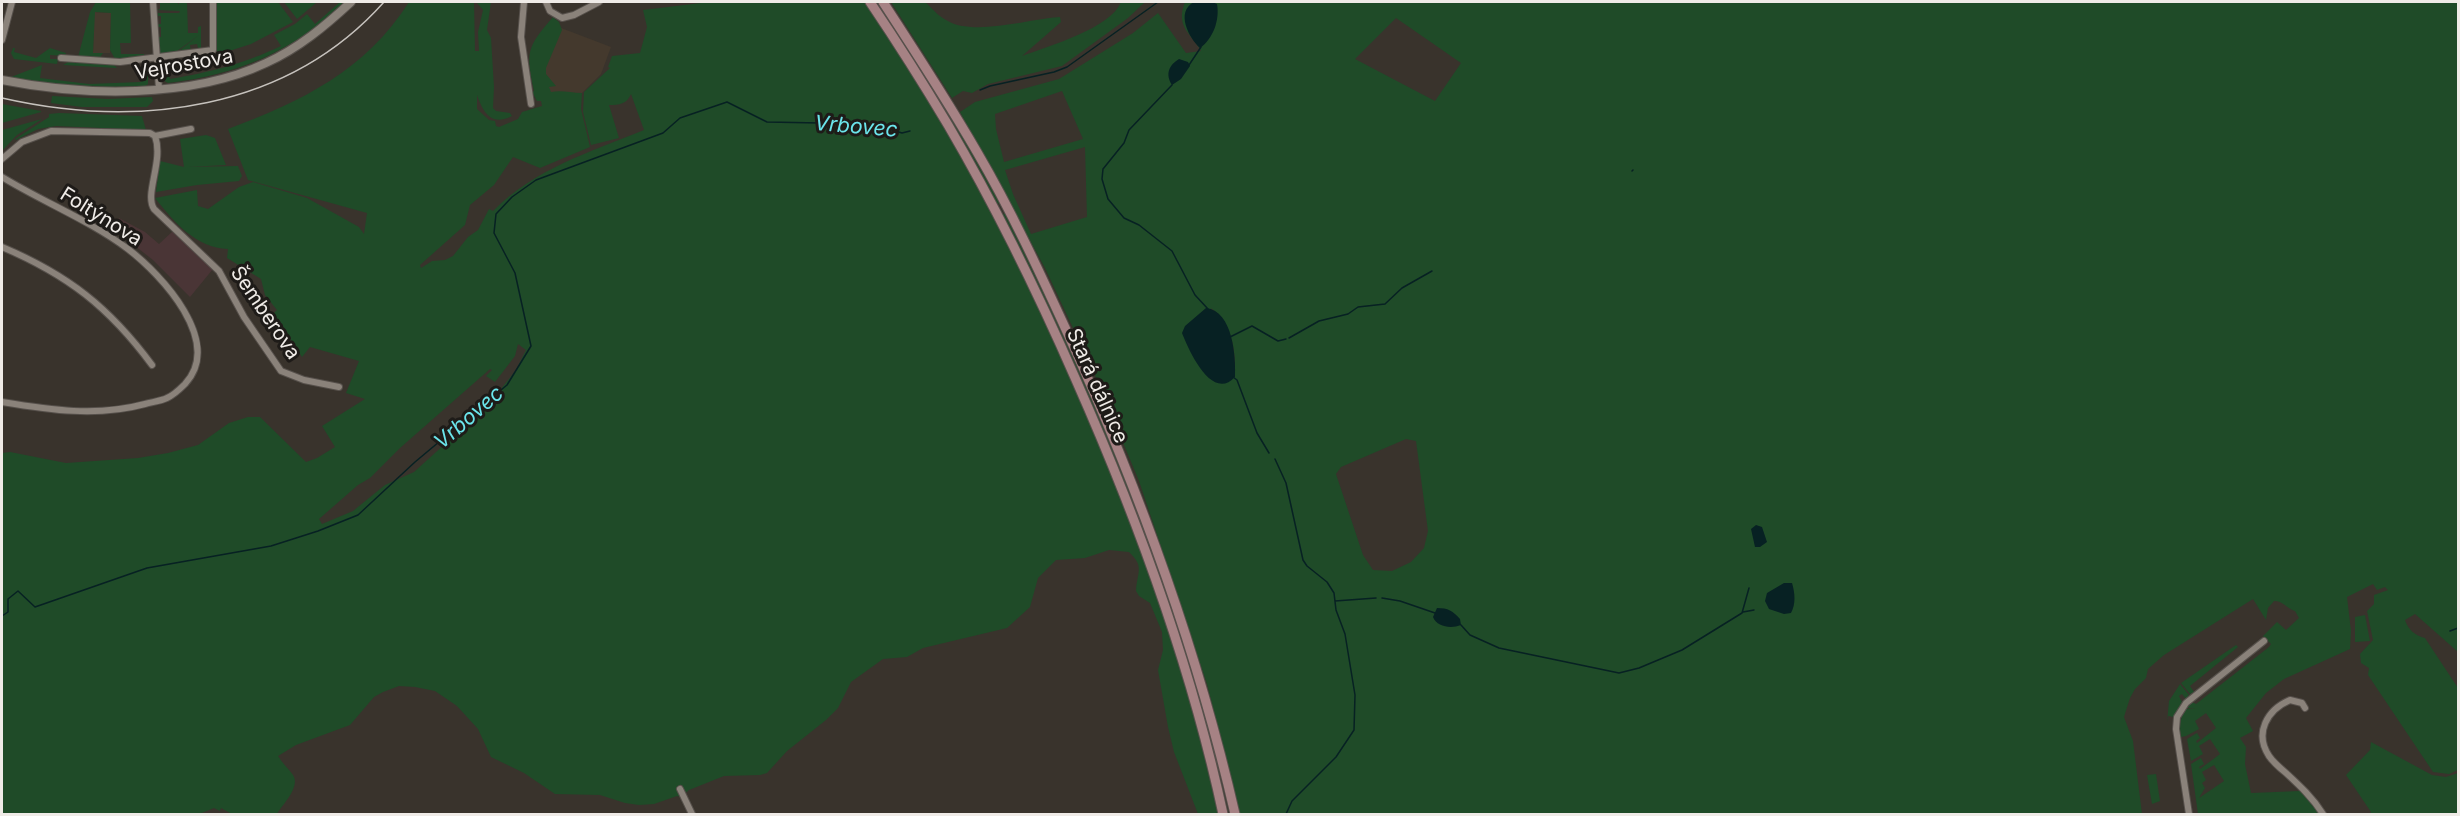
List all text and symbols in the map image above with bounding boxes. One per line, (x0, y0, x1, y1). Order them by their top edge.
street label: Vejrostova (133, 45, 235, 85)
water label: Vrbovec (813, 111, 899, 143)
street label: Foltýnova (56, 182, 146, 252)
street label: Šemberova (225, 262, 305, 364)
street label: Stará dálnice (1061, 325, 1133, 447)
water label: Vrbovec (429, 381, 509, 455)

